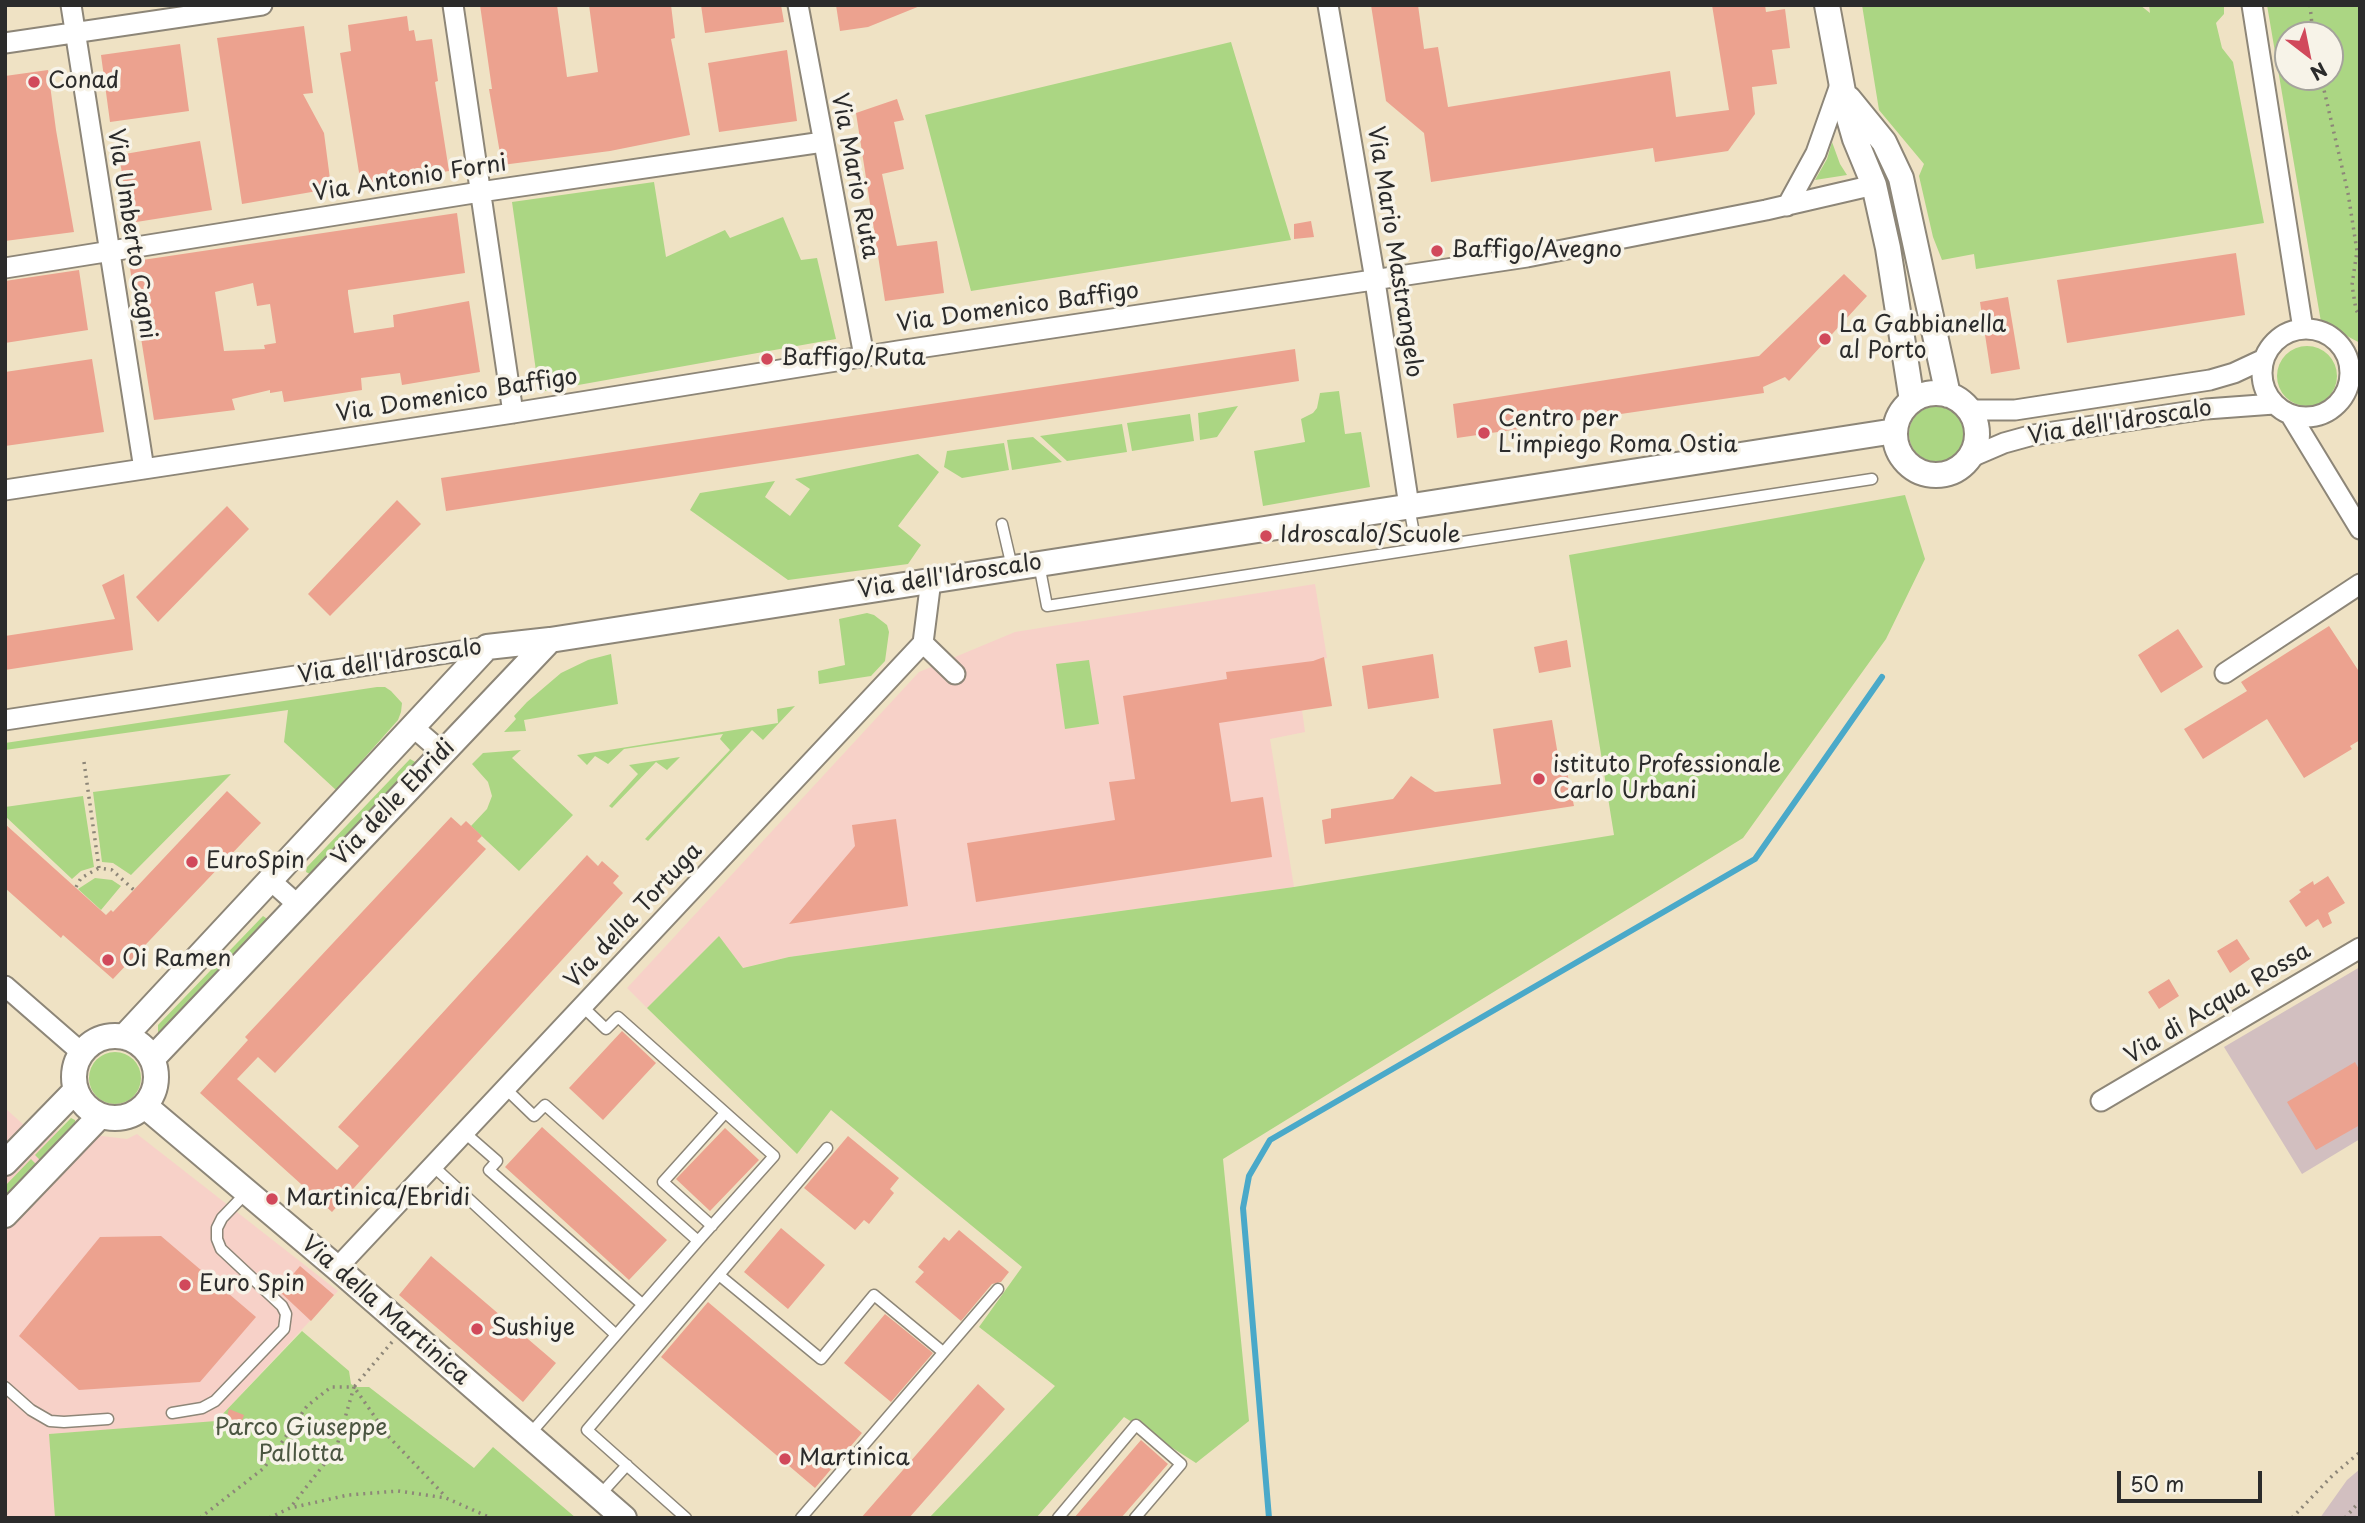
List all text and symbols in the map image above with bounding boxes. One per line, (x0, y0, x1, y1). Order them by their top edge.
north arrow (2274, 21, 2344, 91)
text: N (2305, 56, 2333, 88)
place label: Conad (48, 68, 119, 96)
marker: Conad (26, 74, 42, 90)
street label: Via Mario Ruta (824, 91, 884, 261)
street label: Via Mario Mastrangelo (1361, 124, 1427, 380)
street label: Via Umberto Cagni (101, 127, 161, 341)
street label: Via Antonio Forni (311, 150, 509, 208)
place label: Baffigo/Avegno (1451, 237, 1622, 265)
marker: Baffigo/Avegno (1429, 243, 1445, 259)
street label: Via Domenico Baffigo (895, 277, 1141, 339)
place label: La Gabbianella al Porto (1839, 312, 2006, 366)
marker: La Gabbianella al Porto (1817, 331, 1833, 347)
place label: Baffigo/Ruta (781, 345, 926, 373)
marker: Baffigo/Ruta (759, 351, 775, 367)
street label: Via Domenico Baffigo (334, 363, 580, 429)
street label: Via dell'Idroscalo (2026, 395, 2214, 451)
place label: Centro per L'impiego Roma Ostia (1498, 406, 1738, 460)
marker: Centro per L'impiego Roma Ostia (1476, 425, 1492, 441)
place label: Idroscalo/Scuole (1280, 522, 1461, 550)
marker: Idroscalo/Scuole (1258, 528, 1274, 544)
street label: Via dell'Idroscalo (856, 549, 1044, 605)
street label: Via dell'Idroscalo (296, 634, 484, 690)
street label: Via delle Ebridi (327, 734, 461, 872)
place label: istituto Professionale Carlo Urbani (1553, 752, 1781, 806)
marker: istituto Professionale Carlo Urbani (1531, 771, 1547, 787)
street label: Via della Tortuga (560, 838, 708, 994)
place label: EuroSpin (206, 848, 305, 876)
marker: EuroSpin (184, 854, 200, 870)
street label: Via di Acqua Rossa (2120, 938, 2316, 1070)
place label: Oi Ramen (122, 946, 231, 974)
marker: Oi Ramen (100, 952, 116, 968)
place label: Martinica/Ebridi (286, 1185, 470, 1213)
marker: Martinica/Ebridi (264, 1191, 280, 1207)
street label: Via della Martinica (295, 1231, 475, 1391)
place label: Euro Spin (199, 1271, 305, 1299)
marker: Euro Spin (177, 1277, 193, 1293)
place label: Sushiye (491, 1315, 575, 1343)
marker: Sushiye (469, 1321, 485, 1337)
park label: Parco Giuseppe Pallotta (214, 1415, 388, 1469)
place label: Martinica (799, 1445, 910, 1473)
marker: Martinica (777, 1451, 793, 1467)
scale bar (2120, 1456, 2265, 1500)
text: 50 m (2130, 1467, 2184, 1499)

